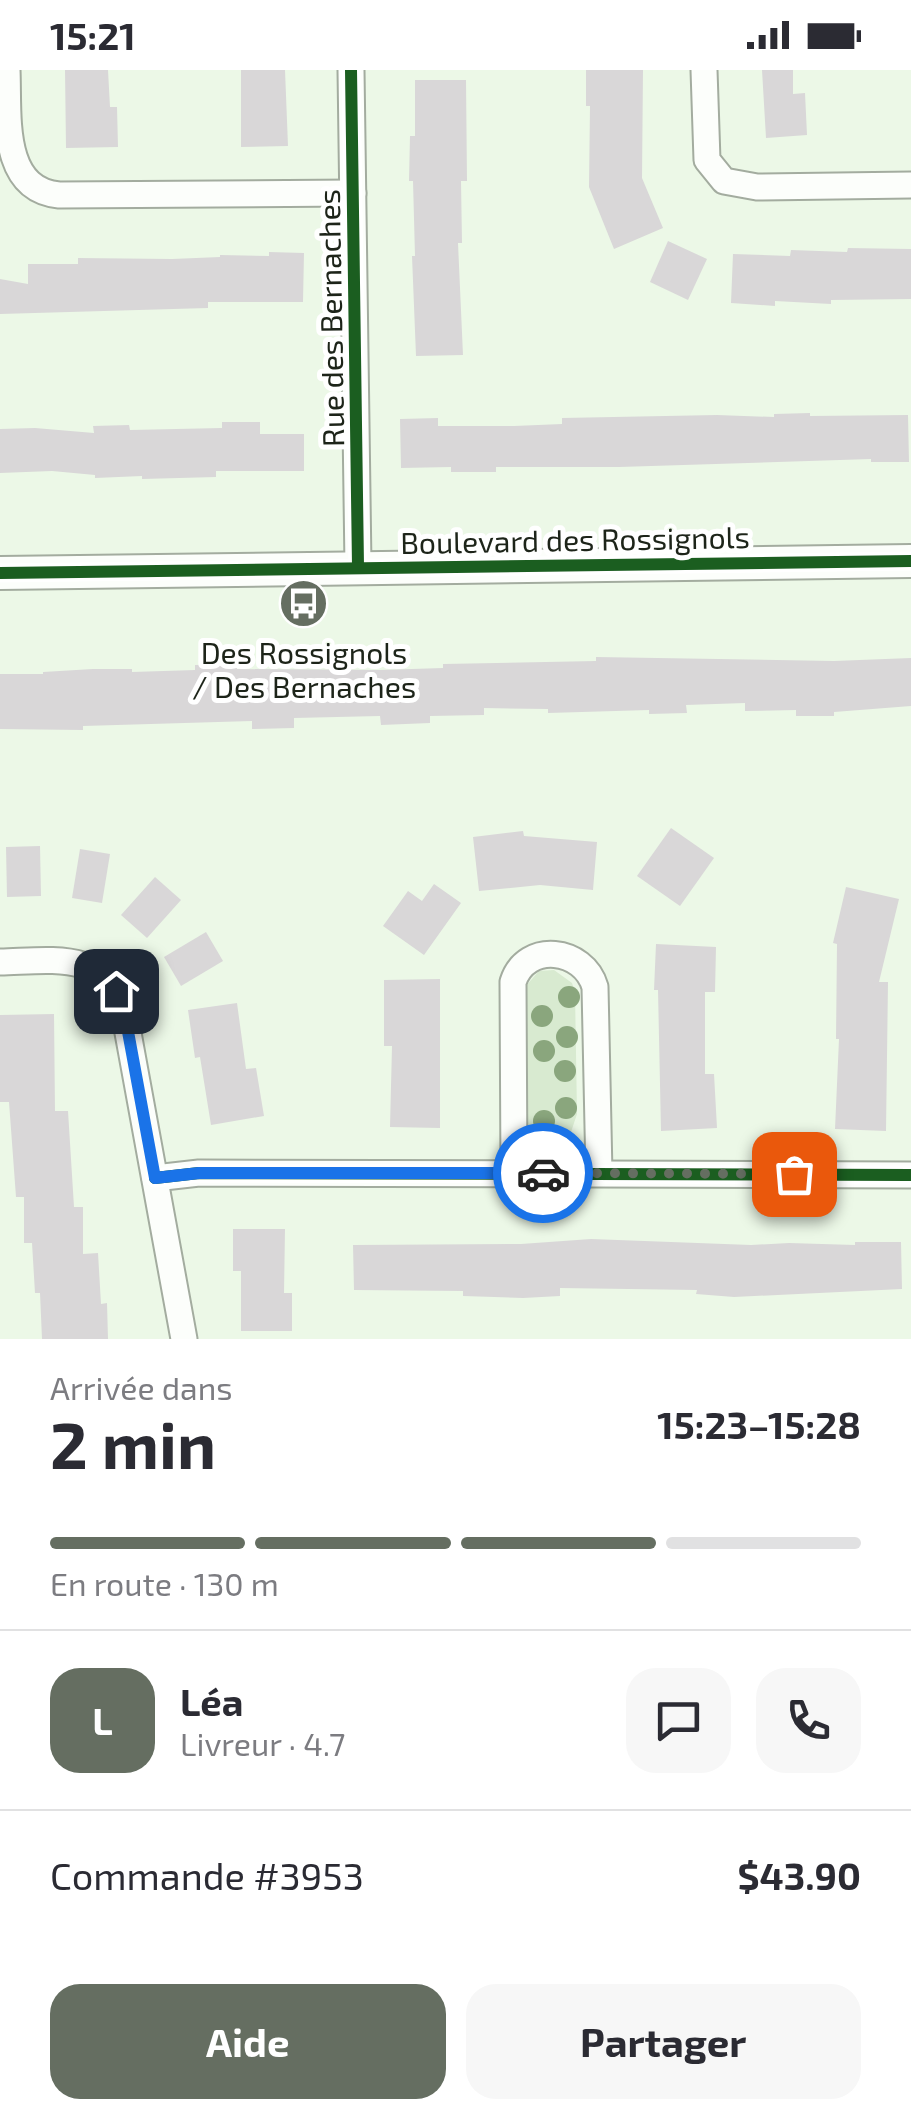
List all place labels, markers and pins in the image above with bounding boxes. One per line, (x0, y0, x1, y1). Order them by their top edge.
bus stop icon: Des Rossignols / Des Bernaches (278, 577, 330, 629)
place label: Des Rossignols / Des Bernaches (192, 634, 416, 704)
pin (74, 949, 159, 1034)
pin (752, 1132, 837, 1217)

